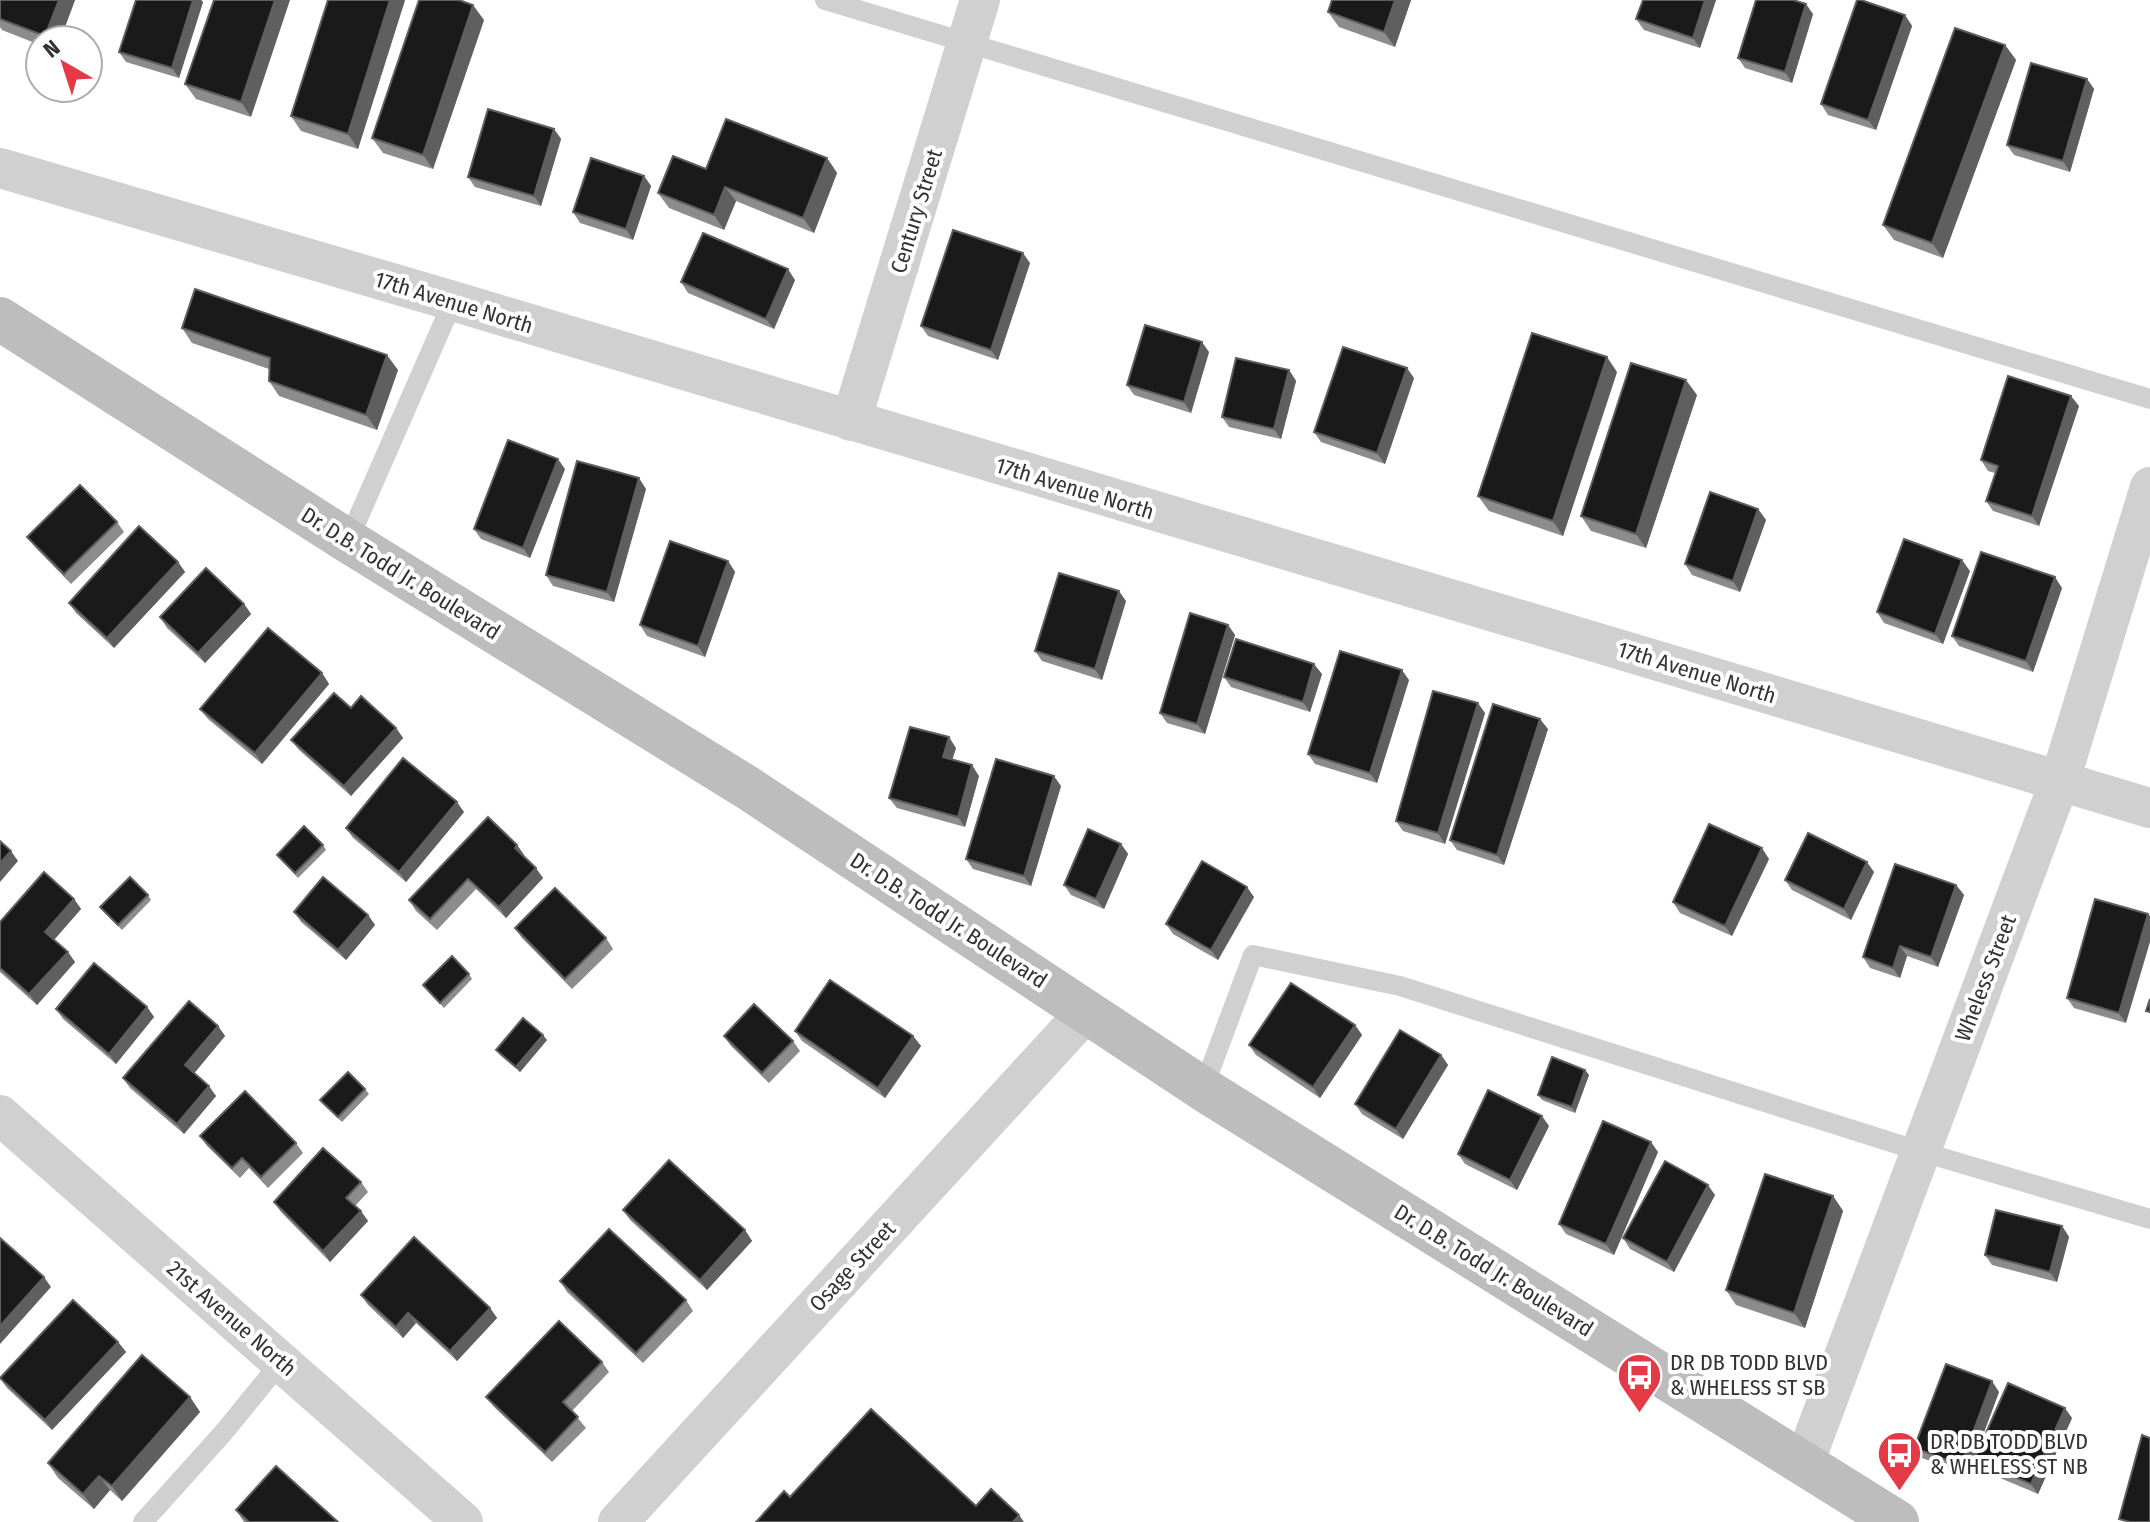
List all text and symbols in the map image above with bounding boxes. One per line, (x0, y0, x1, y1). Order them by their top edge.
north arrow (24, 24, 104, 104)
text: N (38, 34, 65, 63)
street label: Century Street (885, 145, 948, 277)
street label: 17th Avenue North (371, 266, 536, 339)
street label: 17th Avenue North (992, 452, 1157, 525)
street label: Dr. D.B. Todd Jr. Boulevard (296, 501, 505, 646)
street label: 17th Avenue North (1614, 636, 1779, 709)
street label: Dr. D.B. Todd Jr. Boulevard (845, 847, 1052, 994)
street label: Wheless Street (1949, 910, 2022, 1045)
street label: Dr. D.B. Todd Jr. Boulevard (1389, 1198, 1598, 1343)
street label: Osage Street (804, 1215, 902, 1317)
street label: 21st Avenue North (162, 1255, 302, 1382)
place label: DR DB TODD BLVD & WHELESS ST SB (1670, 1349, 1828, 1401)
bus stop icon: DR DB TODD BLVD & WHELESS ST SB (1615, 1351, 1663, 1414)
place label: DR DB TODD BLVD & WHELESS ST NB (1930, 1428, 2088, 1480)
bus stop icon: DR DB TODD BLVD & WHELESS ST NB (1875, 1430, 1923, 1493)

